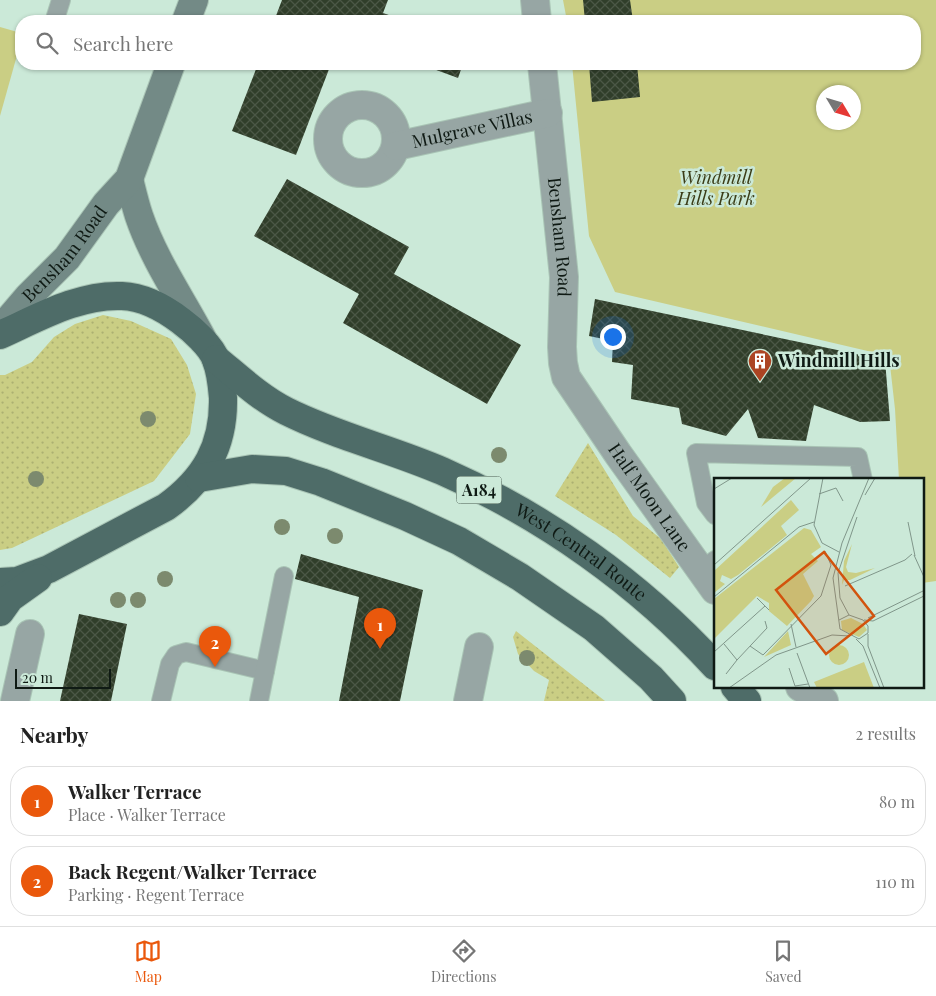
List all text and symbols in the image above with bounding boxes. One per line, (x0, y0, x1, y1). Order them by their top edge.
search box (15, 15, 921, 70)
icon: search (33, 29, 61, 57)
text: Search here (73, 30, 173, 56)
north arrow (816, 85, 861, 130)
street label: Mulgrave Villas (410, 104, 534, 153)
park label: Windmill Hills Park (676, 165, 755, 210)
street label: Bensham Road (543, 176, 577, 298)
street label: Bensham Road (16, 200, 112, 307)
your location (600, 324, 626, 350)
building icon: Windmill Hills (747, 348, 773, 382)
place label: Windmill Hills (777, 348, 900, 372)
street label: Half Moon Lane (603, 438, 697, 556)
road number: A184 (456, 476, 502, 504)
inset map (714, 478, 924, 688)
street label: West Central Route (510, 497, 652, 606)
pin: 1 (364, 608, 396, 649)
pin: 2 (199, 626, 231, 667)
scale bar (15, 666, 111, 689)
text: 20 m (22, 668, 53, 687)
text: Nearby (20, 720, 89, 748)
text: 2 results (856, 723, 916, 744)
text: Walker Terrace (68, 778, 202, 804)
text: 1 (34, 791, 40, 812)
text: 80 m (879, 791, 915, 812)
text: Place · Walker Terrace (68, 804, 226, 825)
text: Back Regent/Walker Terrace (68, 858, 317, 884)
text: 2 (33, 871, 41, 892)
text: 110 m (875, 871, 915, 892)
text: Parking · Regent Terrace (68, 884, 244, 905)
tab: Map (134, 937, 162, 986)
tab: Directions (431, 937, 497, 986)
tab: Saved (765, 937, 802, 986)

